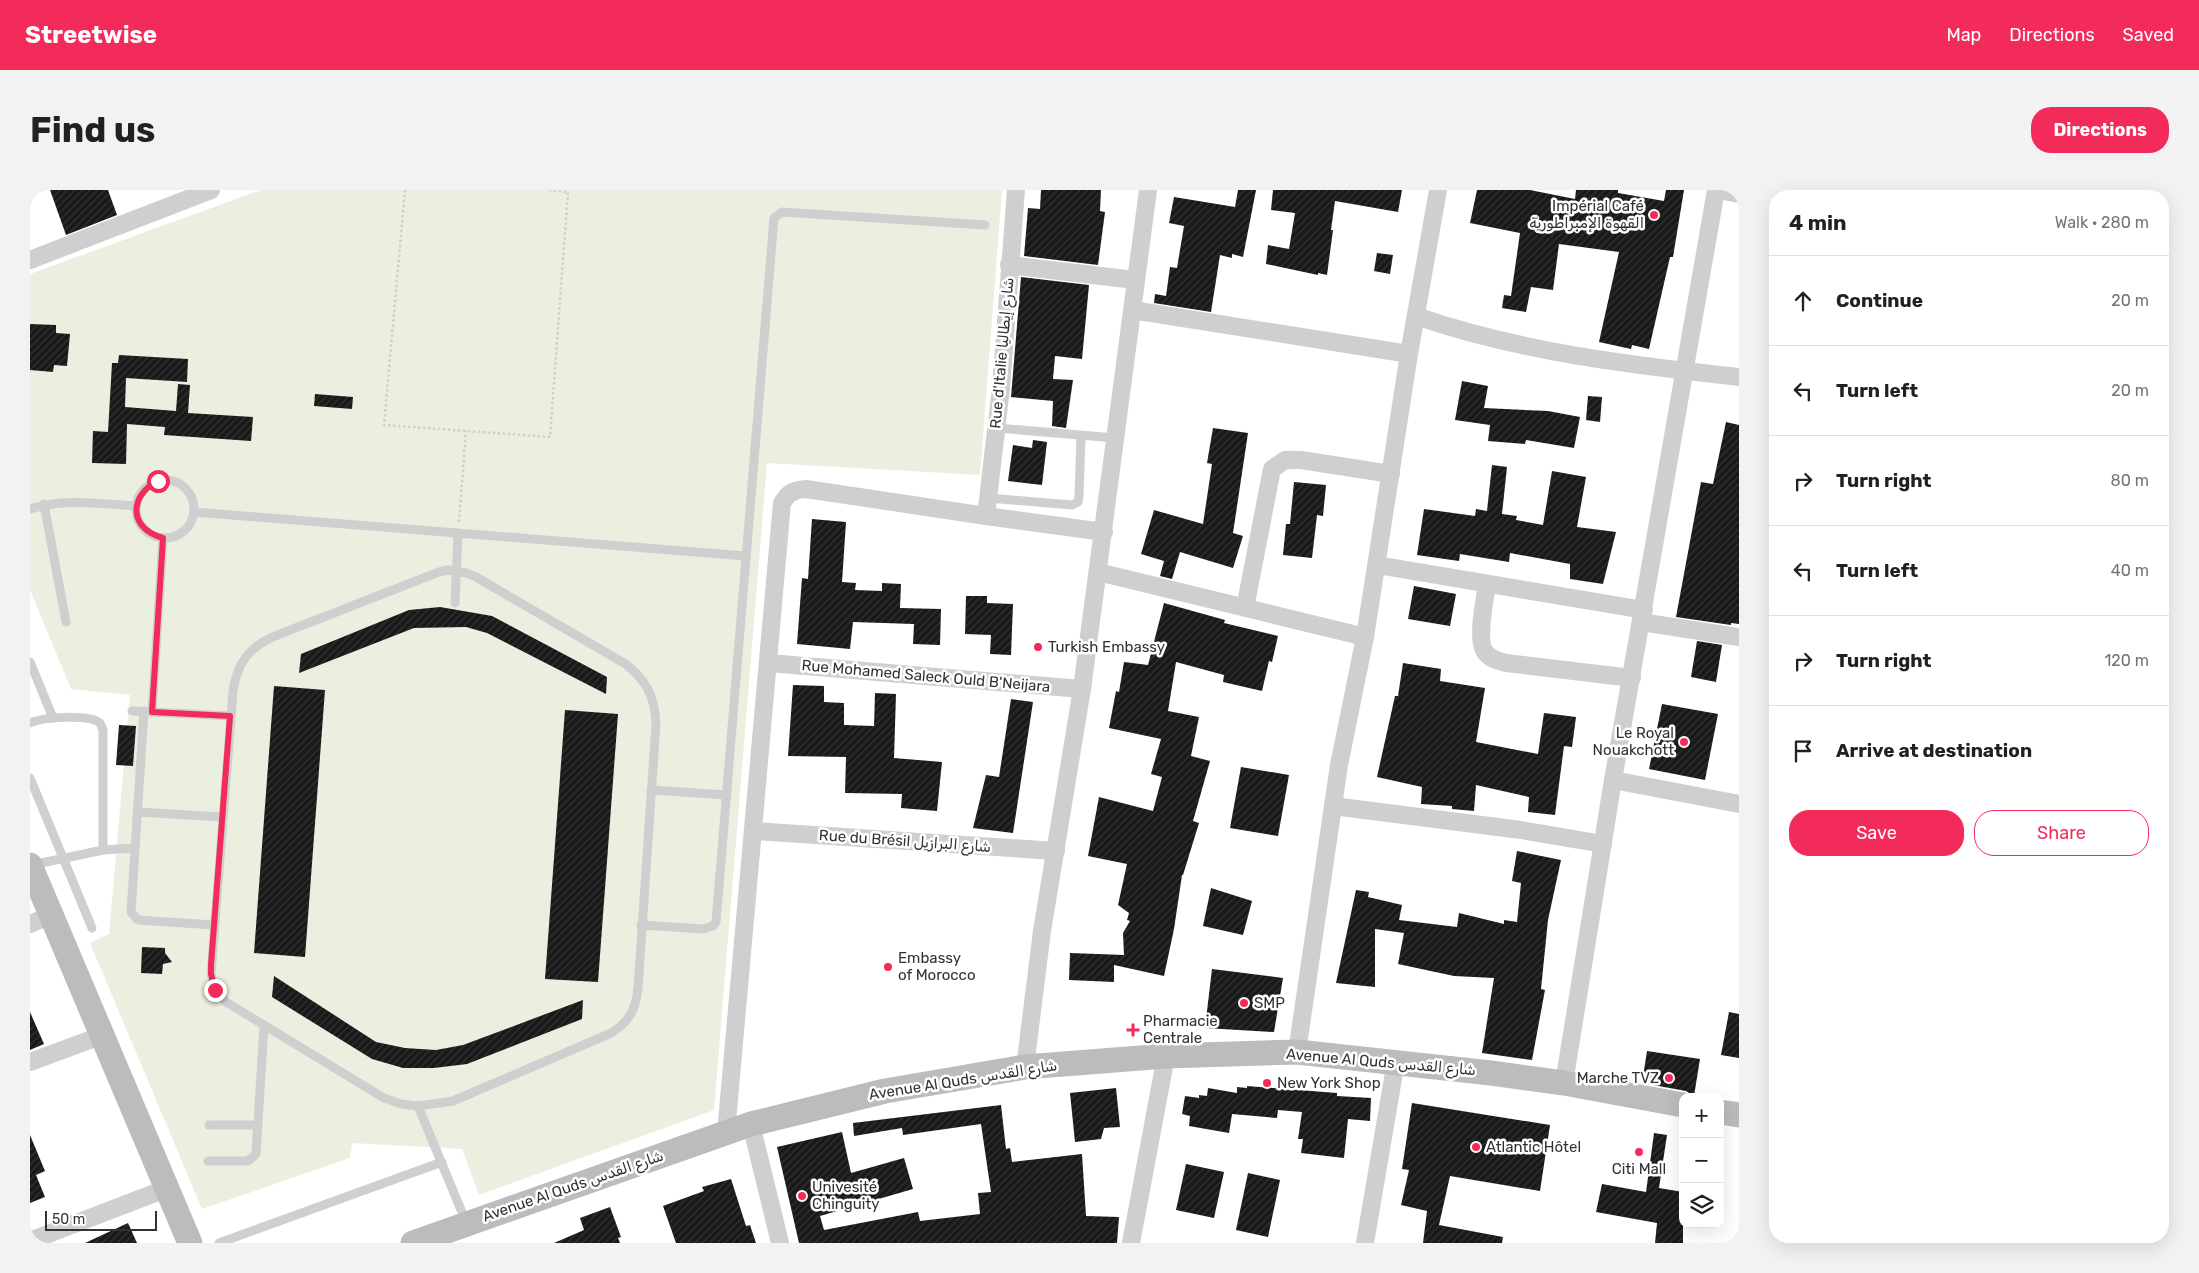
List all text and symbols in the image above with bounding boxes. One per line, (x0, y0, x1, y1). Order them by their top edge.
text: Streetwise (25, 21, 157, 49)
text: Map (1946, 24, 1981, 46)
text: Directions (2009, 24, 2095, 46)
text: Saved (2123, 24, 2174, 46)
button: Directions (2031, 107, 2169, 153)
text: Find us (30, 109, 155, 151)
place label: Impérial Café القهوة الإمبراطورية (1529, 197, 1644, 232)
marker: Impérial Café القهوة الإمبراطورية (1648, 209, 1660, 221)
text: 4 min (1789, 210, 1847, 235)
text: Walk · 280 m (2055, 213, 2149, 232)
street label: Rue d'Italie شارع إيطاليا (986, 277, 1020, 430)
icon: ahead (1789, 287, 1817, 315)
text: Continue (1836, 289, 1923, 312)
text: 20 m (2111, 291, 2149, 310)
icon: left (1789, 377, 1817, 405)
text: Turn left (1836, 379, 1918, 402)
text: 20 m (2111, 381, 2149, 400)
icon: right (1789, 467, 1817, 495)
text: Turn right (1836, 469, 1931, 492)
route start (147, 470, 170, 493)
text: 80 m (2111, 471, 2149, 490)
icon: left (1789, 557, 1817, 585)
text: Turn left (1836, 559, 1918, 582)
text: 40 m (2111, 561, 2149, 580)
place label: Turkish Embassy (1048, 638, 1165, 656)
marker: Turkish Embassy (1032, 641, 1044, 653)
icon: right (1789, 647, 1817, 675)
text: Turn right (1836, 649, 1931, 672)
text: 120 m (2104, 651, 2149, 670)
street label: Rue Mohamed Saleck Ould B'Neijara (801, 656, 1051, 696)
place label: Le Royal Nouakchott (1593, 724, 1674, 759)
marker: Le Royal Nouakchott (1678, 736, 1690, 748)
icon: arrive (1789, 737, 1817, 765)
text: Arrive at destination (1836, 739, 2032, 762)
button: Save (1789, 810, 1964, 856)
button: Share (1974, 810, 2149, 856)
street label: Rue du Brésil شارع البرازيل (818, 826, 992, 858)
place label: Embassy of Morocco (898, 949, 976, 984)
marker: Embassy of Morocco (882, 961, 894, 973)
route end (204, 979, 227, 1002)
place label: SMP (1254, 994, 1285, 1012)
marker: SMP (1238, 997, 1250, 1009)
place label: Pharmacie Centrale (1143, 1012, 1218, 1047)
marker: Pharmacie Centrale (1127, 1024, 1139, 1036)
street label: Avenue Al Quds شارع القدس (1285, 1045, 1477, 1081)
street label: Avenue Al Quds شارع القدس (868, 1056, 1059, 1106)
place label: Marche TVZ (1577, 1069, 1659, 1087)
marker: Marche TVZ (1663, 1072, 1675, 1084)
place label: New York Shop (1277, 1074, 1381, 1092)
marker: New York Shop (1261, 1077, 1273, 1089)
map controls (1679, 1093, 1724, 1228)
button: + (1679, 1093, 1724, 1138)
place label: Atlantic Hôtel (1486, 1138, 1581, 1156)
button: − (1679, 1138, 1724, 1183)
marker: Atlantic Hôtel (1470, 1141, 1482, 1153)
marker: Citi Mall (1633, 1146, 1645, 1158)
street label: Avenue Al Quds شارع القدس (480, 1147, 667, 1227)
place label: Citi Mall (1612, 1160, 1666, 1178)
place label: Univesité Chinguity (812, 1178, 880, 1213)
button: layers (1679, 1183, 1724, 1228)
marker: Univesité Chinguity (796, 1190, 808, 1202)
scale bar (45, 1208, 158, 1231)
text: 50 m (52, 1211, 85, 1228)

